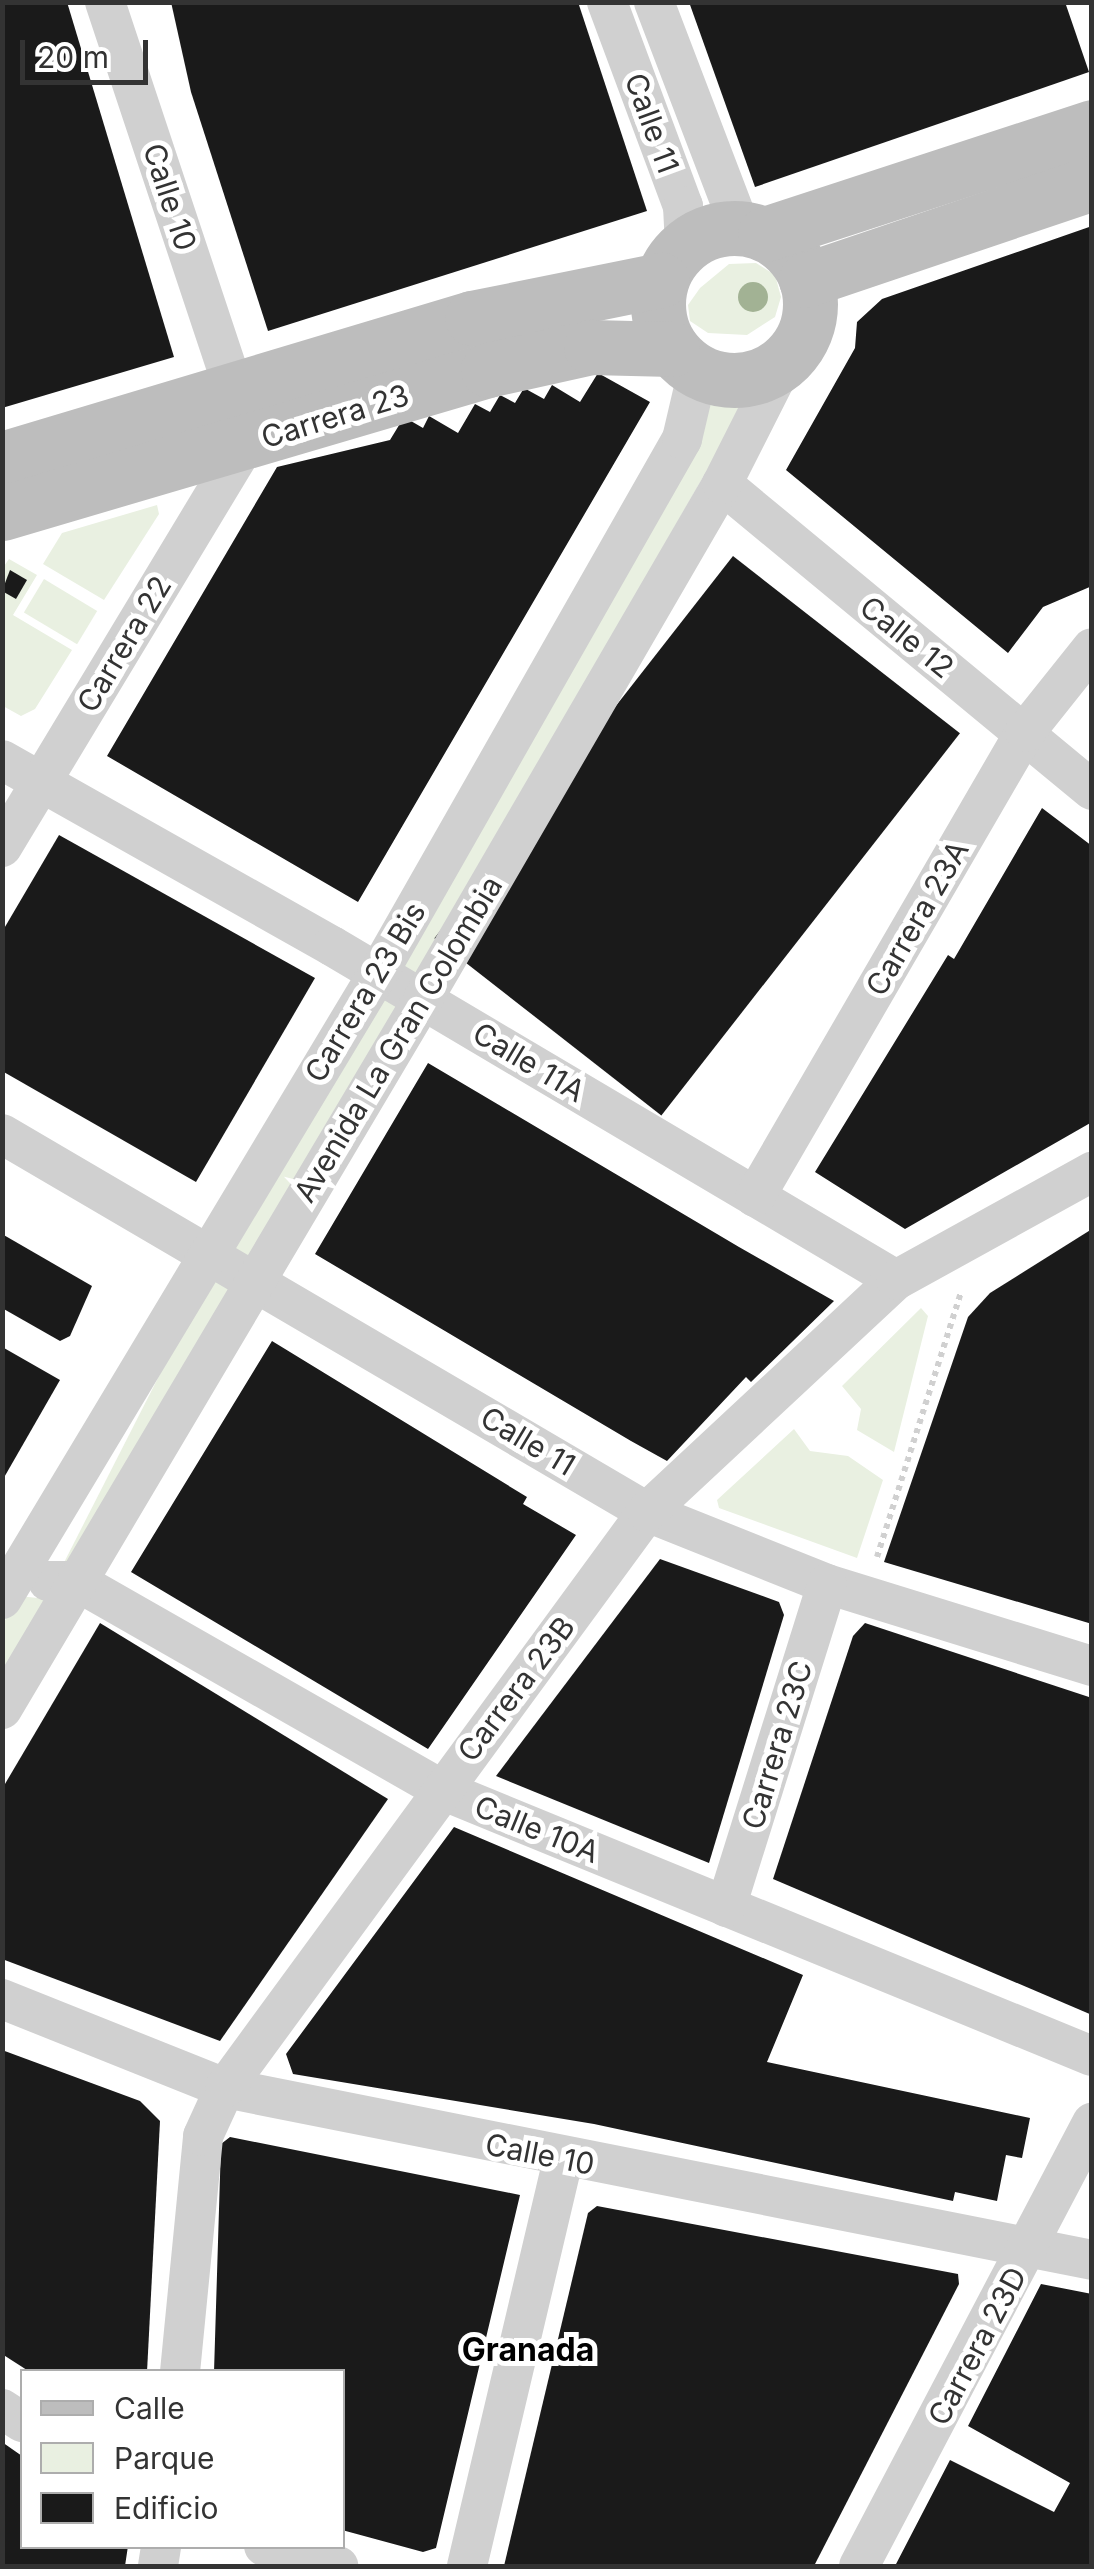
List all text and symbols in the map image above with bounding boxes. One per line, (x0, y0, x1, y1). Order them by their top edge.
scale bar (25, 20, 152, 82)
text: 20 m (37, 39, 109, 75)
street label: Calle 11 (617, 68, 687, 178)
street label: Calle 10 (136, 139, 204, 255)
street label: Carrera 23 (257, 377, 413, 455)
street label: Carrera 22 (69, 570, 179, 718)
street label: Calle 12 (853, 588, 961, 686)
street label: Carrera 23A (858, 834, 976, 1002)
street label: Avenida La Gran Colombia (286, 869, 510, 1209)
street label: Carrera 23 Bis (297, 896, 433, 1088)
street label: Calle 11A (466, 1015, 592, 1109)
street label: Calle 11 (474, 1399, 582, 1483)
street label: Carrera 23B (450, 1610, 582, 1768)
street label: Carrera 23C (734, 1656, 820, 1834)
street label: Calle 10A (470, 1788, 604, 1870)
street label: Calle 10 (482, 2126, 598, 2182)
street label: Carrera 23D (920, 2261, 1034, 2431)
district label: Granada (462, 2331, 594, 2369)
legend (20, 2369, 345, 2549)
text: Calle (114, 2390, 185, 2426)
text: Parque (114, 2440, 214, 2476)
text: Edificio (114, 2490, 218, 2526)

